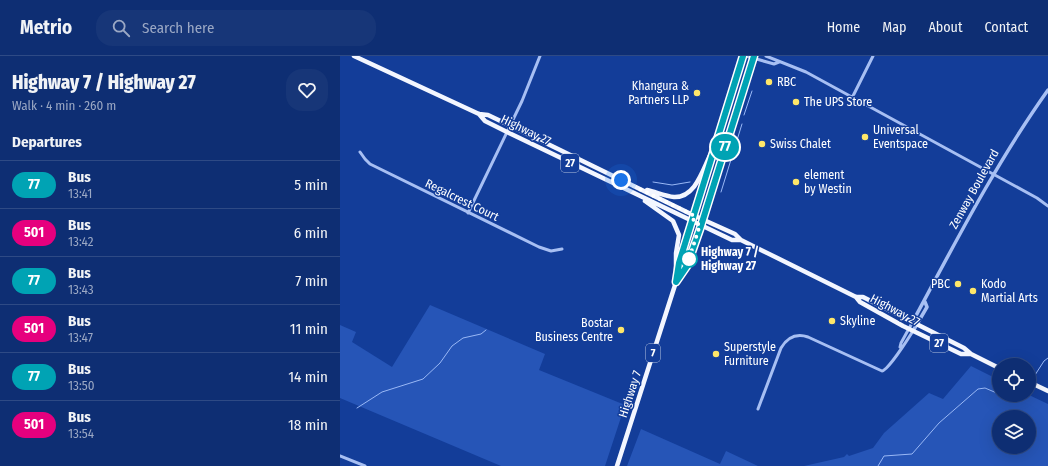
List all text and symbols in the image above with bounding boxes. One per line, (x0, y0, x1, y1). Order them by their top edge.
search box (96, 10, 376, 46)
text: Metrio (20, 16, 72, 39)
icon: search (110, 17, 132, 39)
text: Search here (142, 19, 214, 37)
text: Home (827, 19, 860, 36)
text: Map (882, 19, 906, 36)
text: About (928, 19, 963, 36)
text: Contact (985, 19, 1028, 36)
button: heart (286, 69, 328, 111)
text: Highway 7 / Highway 27 (12, 71, 196, 94)
place label: RBC (777, 75, 796, 89)
marker: RBC (764, 77, 774, 87)
place label: Khangura & Partners LLP (628, 79, 689, 107)
marker: Khangura & Partners LLP (692, 88, 702, 98)
place label: The UPS Store (804, 95, 872, 109)
marker: The UPS Store (791, 97, 801, 107)
text: Walk · 4 min · 260 m (12, 98, 116, 113)
street label: Highway 27 (499, 112, 553, 148)
place label: Universal Eventspace (873, 123, 928, 151)
marker: Universal Eventspace (860, 132, 870, 142)
text: Departures (12, 133, 82, 151)
line badge: 77 (707, 134, 743, 160)
place label: Swiss Chalet (770, 137, 831, 151)
text: 77 (719, 138, 731, 155)
marker: Swiss Chalet (757, 139, 767, 149)
street label: Zenway Boulevard (946, 147, 1002, 231)
road number: 27 (561, 154, 579, 172)
text: Bus (68, 168, 91, 186)
place label: element by Westin (804, 168, 852, 196)
your location (611, 170, 631, 190)
text: 77 (28, 176, 40, 193)
text: 5 min (294, 176, 328, 194)
street label: Regalcrest Court (423, 176, 501, 224)
marker: element by Westin (791, 177, 801, 187)
text: 13:41 (68, 186, 92, 201)
text: Bus (68, 216, 91, 234)
text: 501 (24, 224, 44, 241)
text: 6 min (294, 224, 328, 242)
text: 13:42 (68, 234, 93, 249)
place label: Highway 7 / Highway 27 (701, 245, 759, 273)
marker: Highway 7 / Highway 27 (680, 250, 698, 268)
text: Bus (68, 264, 91, 282)
text: 77 (28, 272, 40, 289)
text: 7 min (295, 272, 328, 290)
place label: PBC (931, 277, 950, 291)
place label: Kodo Martial Arts (981, 277, 1038, 305)
marker: PBC (953, 279, 963, 289)
text: 13:43 (68, 282, 94, 297)
marker: Kodo Martial Arts (968, 286, 978, 296)
street label: Highway 27 (868, 291, 922, 329)
text: Bus (68, 312, 91, 330)
place label: Skyline (840, 314, 875, 328)
place label: Bostar Business Centre (535, 316, 614, 344)
marker: Skyline (827, 316, 837, 326)
text: 501 (24, 320, 44, 337)
text: 11 min (290, 320, 328, 338)
marker: Bostar Business Centre (616, 325, 626, 335)
text: 13:47 (68, 330, 93, 345)
road number: 27 (930, 334, 948, 352)
place label: Superstyle Furniture (724, 340, 776, 368)
road number: 7 (646, 344, 660, 362)
marker: Superstyle Furniture (711, 349, 721, 359)
map controls (992, 358, 1036, 454)
button: locate (992, 358, 1036, 402)
text: Bus (68, 360, 91, 378)
text: 77 (28, 368, 40, 385)
text: 14 min (288, 368, 328, 386)
street label: Highway 7 (616, 369, 644, 419)
text: 13:50 (68, 378, 94, 393)
text: Bus (68, 408, 91, 426)
button: layers (992, 410, 1036, 454)
text: 501 (24, 416, 44, 433)
text: 18 min (288, 416, 328, 434)
text: 13:54 (68, 426, 94, 441)

